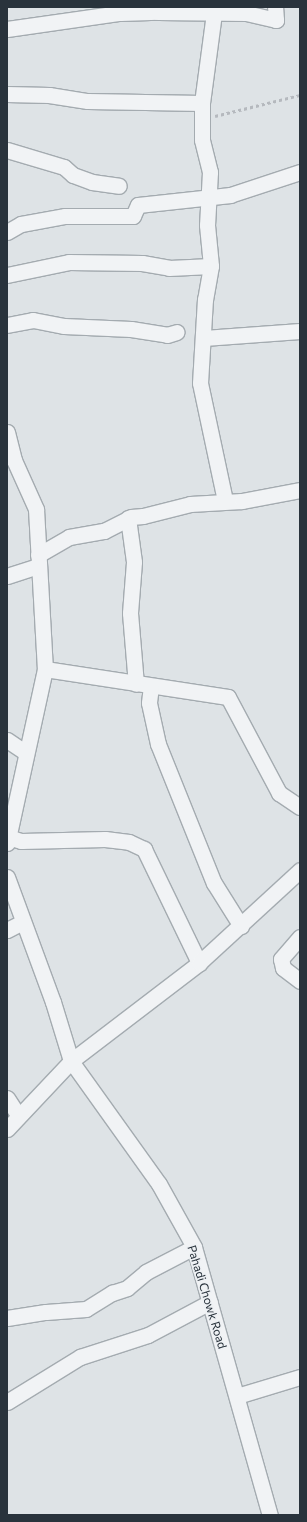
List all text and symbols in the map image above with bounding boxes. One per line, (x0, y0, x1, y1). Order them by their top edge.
street label: Pahadi Chowk Road (184, 1243, 230, 1351)

